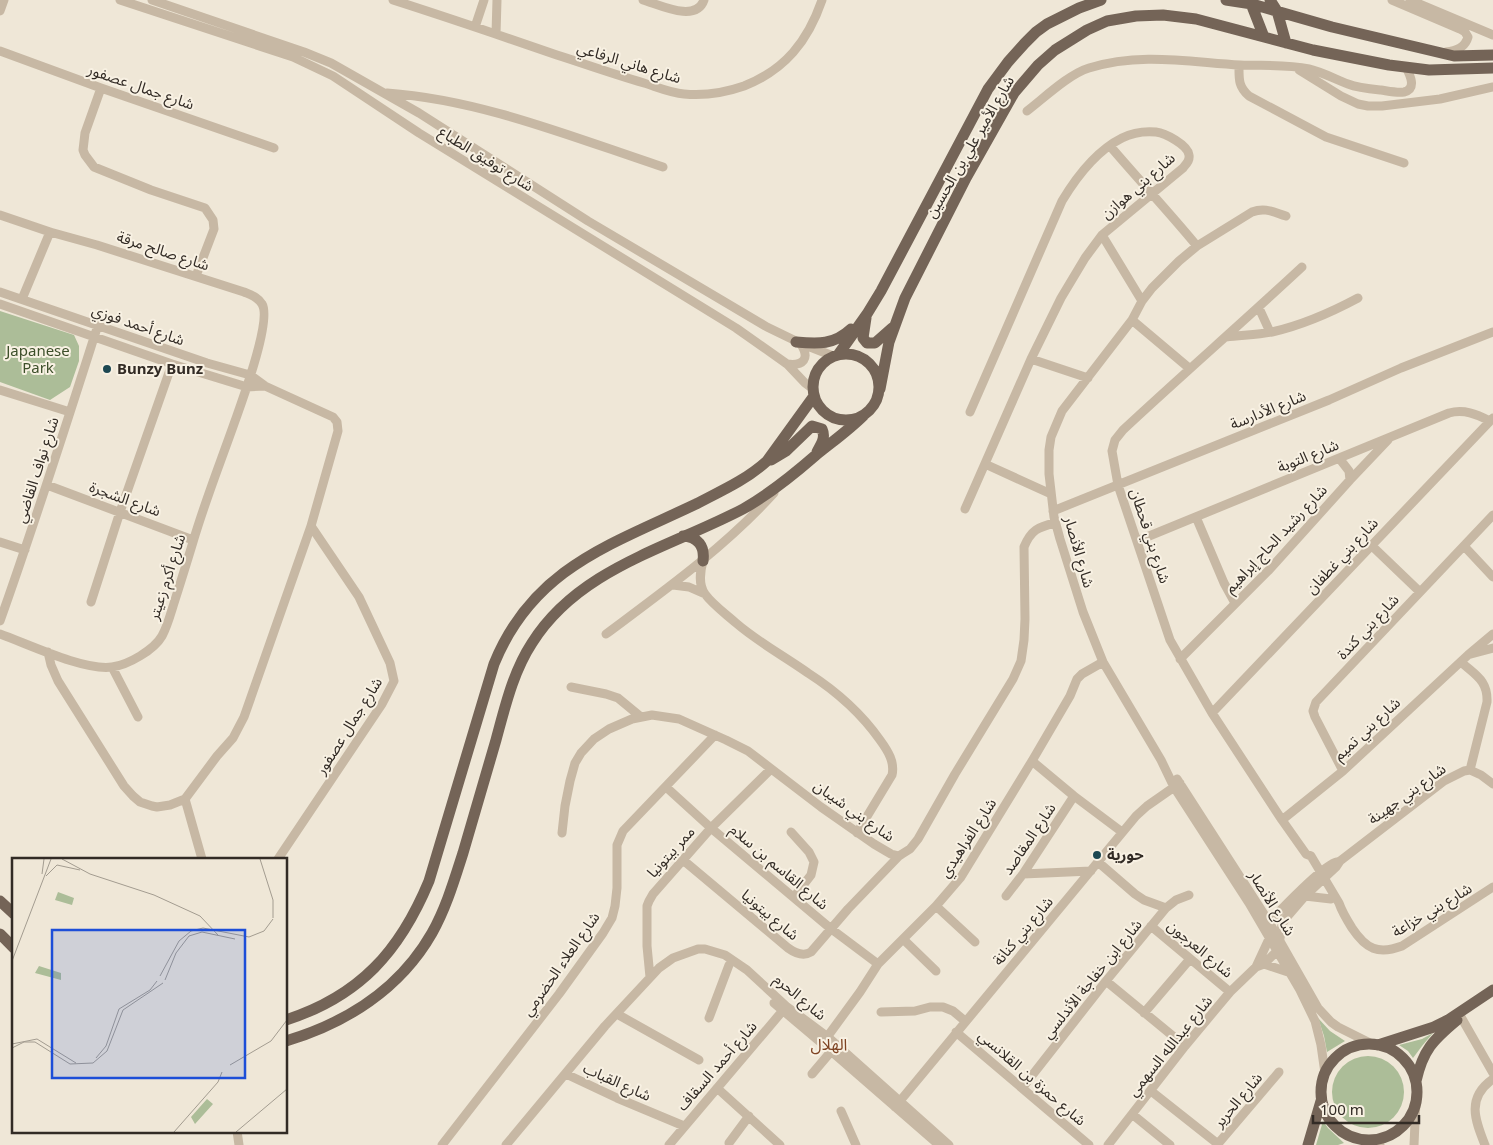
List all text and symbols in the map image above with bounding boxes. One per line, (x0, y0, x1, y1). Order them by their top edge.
street label: شارع هاني الرفاعي (574, 37, 684, 90)
street label: شارع جمال عصفور (84, 58, 197, 117)
street label: شارع الأمير علي بن الحسين (920, 72, 1021, 223)
street label: شارع توفيق الطباع (434, 121, 538, 198)
street label: شارع بني هوازن (1096, 147, 1181, 225)
street label: شارع صالح مرقة (114, 226, 212, 277)
street label: شارع أحمد فوزي (88, 299, 188, 352)
park label: Japanese Park (4, 340, 70, 377)
place label: Bunzy Bunz (117, 358, 203, 378)
marker: Bunzy Bunz (101, 363, 113, 375)
street label: شارع الأدارسة (1227, 385, 1310, 436)
street label: شارع نواف القاضي (9, 414, 66, 526)
street label: شارع التوبة (1274, 434, 1343, 479)
street label: شارع الشجرة (86, 476, 164, 523)
street label: شارع رشيد الحاج إبراهيم (1220, 480, 1333, 599)
street label: شارع بني قحطان (1123, 486, 1176, 587)
street label: شارع الأنصار (1057, 513, 1100, 591)
street label: شارع بني غطفان (1301, 513, 1384, 600)
street label: شارع أكرم زعيتر (142, 531, 192, 624)
street label: شارع بني كندة (1332, 589, 1405, 665)
street label: شارع جمال عصفور (310, 673, 389, 780)
street label: شارع بني تميم (1329, 692, 1406, 767)
street label: شارع بني جهينة (1363, 758, 1451, 831)
street label: شارع بني شيبان (808, 775, 899, 848)
street label: شارع الفراهيدي (934, 794, 1003, 883)
street label: شارع المقاصد (997, 798, 1062, 880)
street label: شارع القاسم بن سلام (724, 819, 834, 916)
street label: ممر بيتونيا (642, 821, 699, 881)
place label: حورية (1107, 844, 1144, 864)
marker: حورية (1091, 849, 1103, 861)
inset map (12, 858, 288, 1132)
street label: شارع الأنصار (1242, 865, 1301, 941)
street label: شارع بني خزاعة (1388, 877, 1477, 943)
street label: شارع بيتونيا (736, 884, 804, 947)
street label: شارع بني كنانة (987, 891, 1059, 971)
street label: شارع العلاء الحضرمي (517, 907, 606, 1021)
street label: شارع ابن خفاجة الأندلسي (1037, 914, 1148, 1044)
street label: شارع العرجون (1162, 915, 1238, 984)
street label: شارع الحرم (768, 968, 831, 1027)
street label: شارع عبدالله السهمي (1122, 991, 1219, 1102)
street label: شارع أحمد السقاف (672, 1016, 763, 1116)
street label: شارع حمزة بن القلانسي (973, 1025, 1091, 1132)
district label: الهلال (811, 1033, 847, 1055)
street label: شارع القباب (579, 1057, 655, 1108)
street label: شارع الحرير (1208, 1067, 1269, 1134)
scale bar (1313, 1092, 1419, 1124)
text: 100 m (1320, 1099, 1364, 1119)

